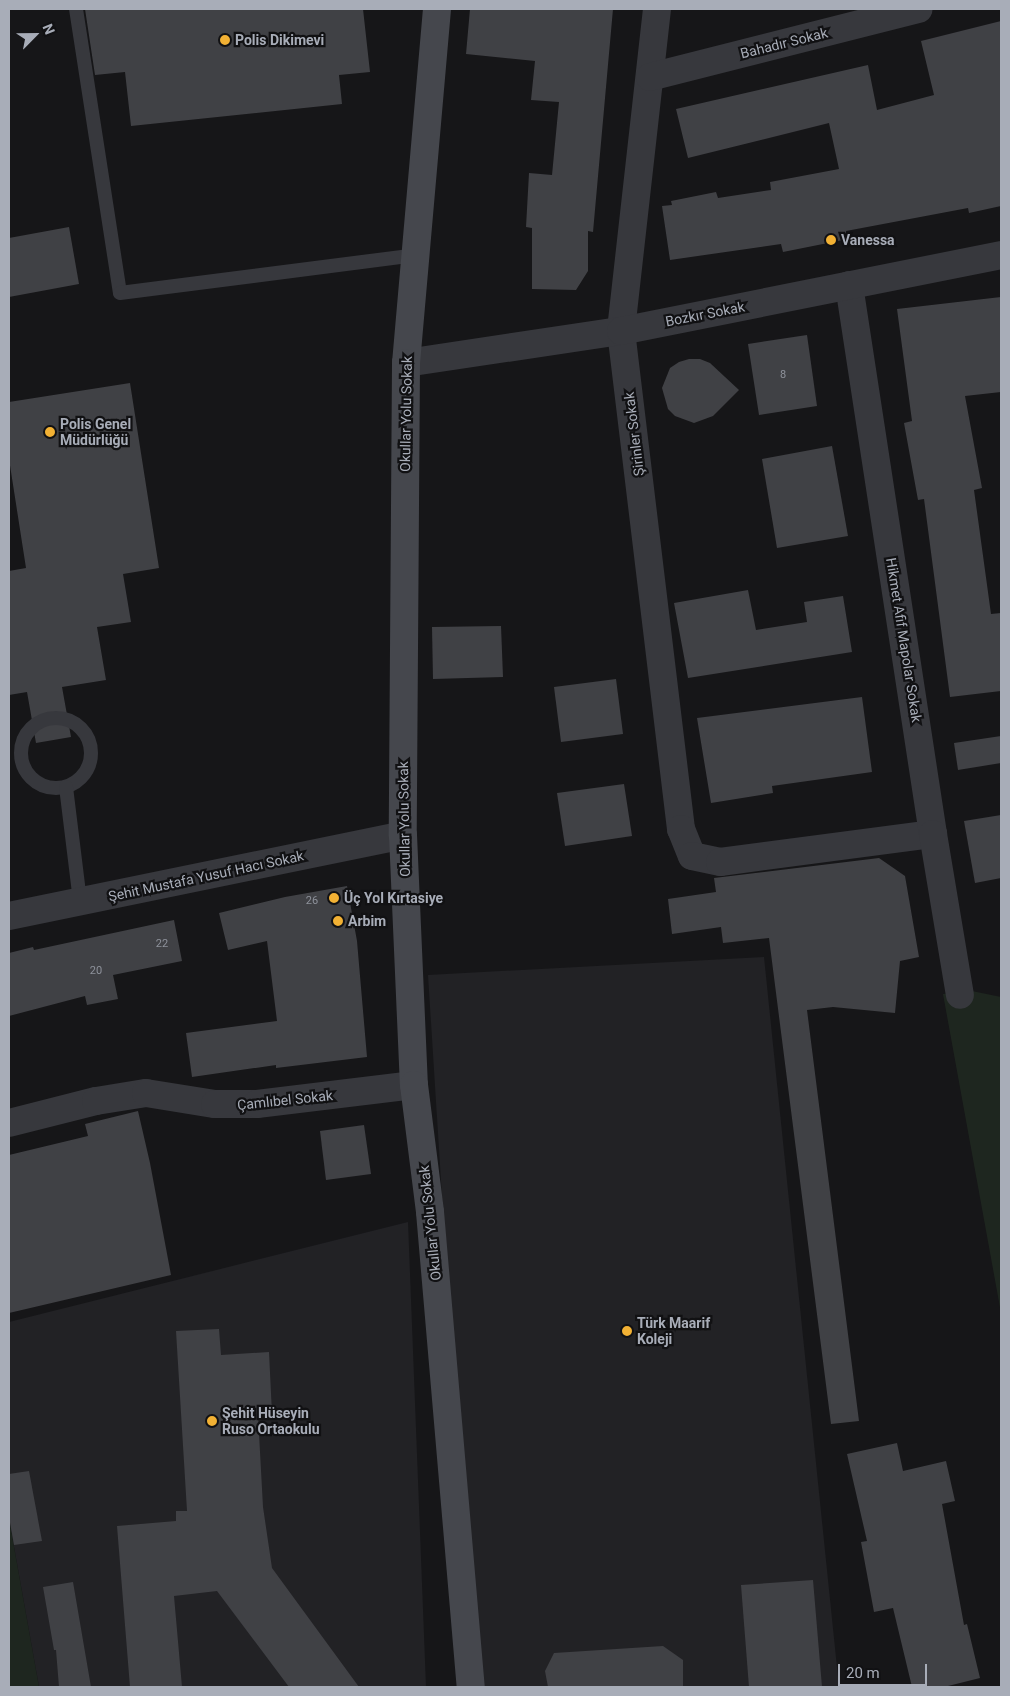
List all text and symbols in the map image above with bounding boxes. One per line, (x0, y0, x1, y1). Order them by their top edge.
north arrow (10, 10, 60, 60)
text: N (40, 21, 58, 37)
street label: Bahadır Sokak (739, 24, 829, 62)
place label: Polis Dikimevi (235, 32, 324, 48)
marker: Polis Dikimevi (219, 34, 231, 46)
place label: Vanessa (841, 232, 895, 248)
marker: Vanessa (825, 234, 837, 246)
street label: Bozkır Sokak (664, 298, 746, 330)
street label: Okullar Yolu Sokak (397, 356, 415, 472)
house number: 8 (780, 368, 786, 382)
street label: Şirinler Sokak (620, 391, 648, 477)
place label: Polis Genel Müdürlüğü (60, 416, 131, 448)
marker: Polis Genel Müdürlüğü (44, 426, 56, 438)
street label: Hikmet Afif Mapolar Sokak (883, 556, 925, 724)
street label: Okullar Yolu Sokak (395, 761, 413, 877)
street label: Şehit Mustafa Yusuf Hacı Sokak (107, 847, 305, 905)
place label: Üç Yol Kırtasiye (344, 890, 443, 906)
marker: Üç Yol Kırtasiye (328, 892, 340, 904)
house number: 26 (306, 894, 318, 908)
place label: Arbim (348, 913, 386, 929)
marker: Arbim (332, 915, 344, 927)
house number: 22 (156, 937, 168, 951)
house number: 20 (90, 964, 102, 978)
street label: Çamlıbel Sokak (236, 1087, 334, 1113)
street label: Okullar Yolu Sokak (416, 1165, 444, 1281)
place label: Türk Maarif Koleji (637, 1315, 710, 1348)
marker: Türk Maarif Koleji (621, 1325, 633, 1337)
place label: Şehit Hüseyin Ruso Ortaokulu (222, 1405, 320, 1438)
marker: Şehit Hüseyin Ruso Ortaokulu (206, 1415, 218, 1427)
scale bar (840, 1654, 929, 1686)
text: 20 m (846, 1664, 880, 1682)

